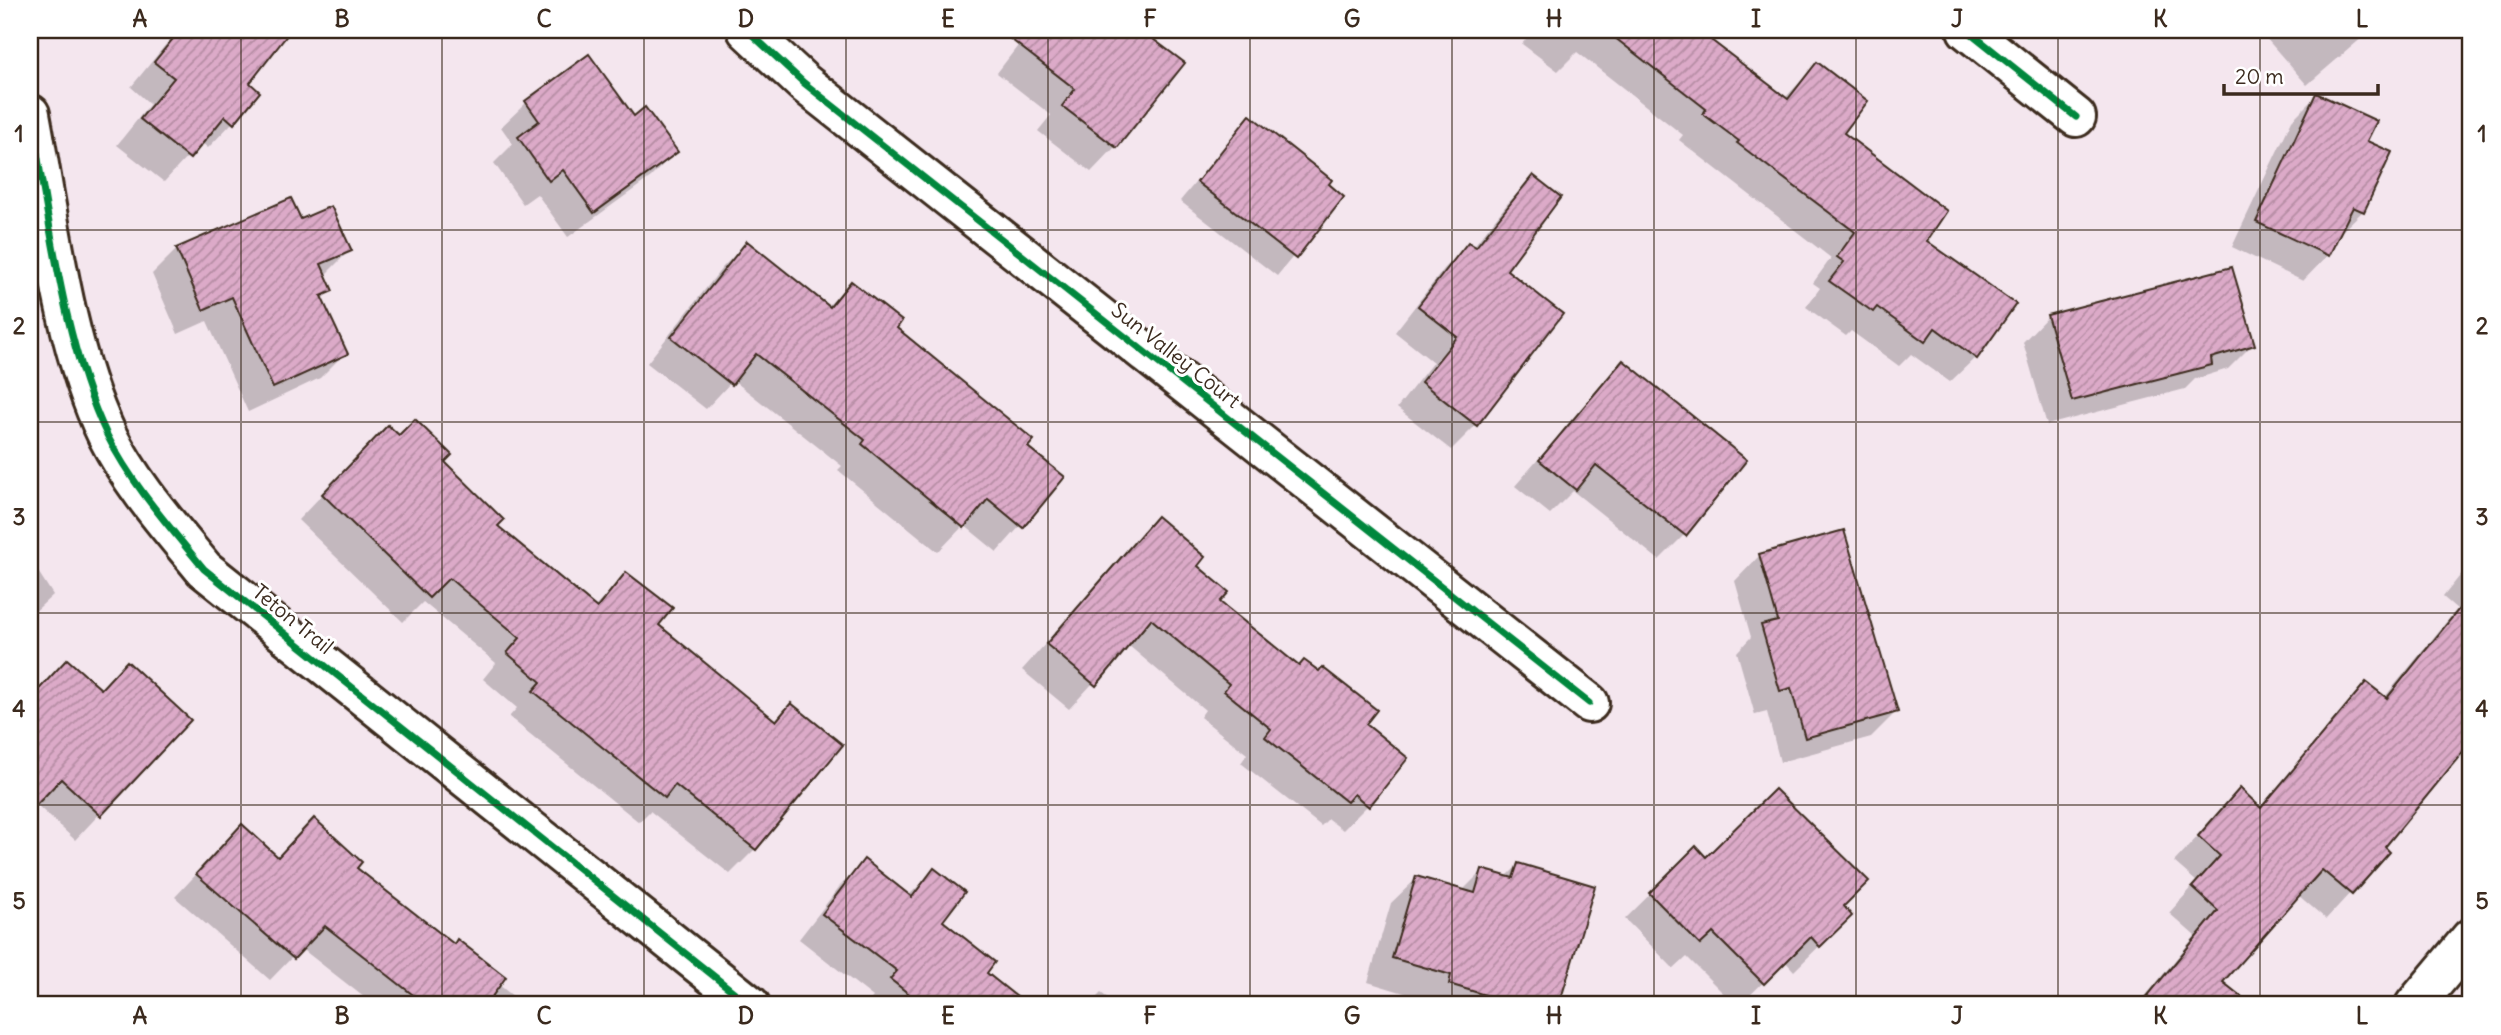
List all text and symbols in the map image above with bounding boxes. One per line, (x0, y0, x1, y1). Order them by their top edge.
text: A (133, 4, 148, 33)
text: B (334, 4, 350, 33)
text: C (536, 4, 552, 33)
text: D (738, 4, 754, 33)
text: E (941, 4, 955, 33)
text: F (1143, 4, 1157, 33)
text: G (1344, 4, 1360, 33)
text: H (1546, 4, 1562, 33)
text: I (1751, 4, 1761, 33)
text: J (1951, 4, 1963, 33)
text: K (2153, 4, 2168, 33)
text: L (2356, 4, 2369, 33)
scale bar (2224, 52, 2378, 96)
text: 20 m (2235, 63, 2284, 90)
text: 1 (14, 119, 24, 148)
text: 1 (2477, 119, 2487, 148)
street label: Sun Valley Court (1106, 296, 1246, 414)
text: 2 (13, 311, 26, 340)
text: 2 (2476, 311, 2489, 340)
text: 3 (12, 502, 26, 531)
text: 3 (2475, 502, 2489, 531)
street label: Teton Trail (247, 578, 339, 660)
text: 4 (12, 694, 26, 723)
text: 4 (2475, 694, 2489, 723)
text: 5 (12, 886, 26, 915)
text: 5 (2475, 886, 2489, 915)
text: A (133, 1001, 148, 1030)
text: B (334, 1001, 350, 1030)
text: C (536, 1001, 552, 1030)
text: D (738, 1001, 754, 1030)
text: E (941, 1001, 955, 1030)
text: F (1143, 1001, 1157, 1030)
text: G (1344, 1001, 1360, 1030)
text: H (1546, 1001, 1562, 1030)
text: I (1751, 1001, 1761, 1030)
text: J (1951, 1001, 1963, 1030)
text: K (2153, 1001, 2168, 1030)
text: L (2356, 1001, 2369, 1030)

